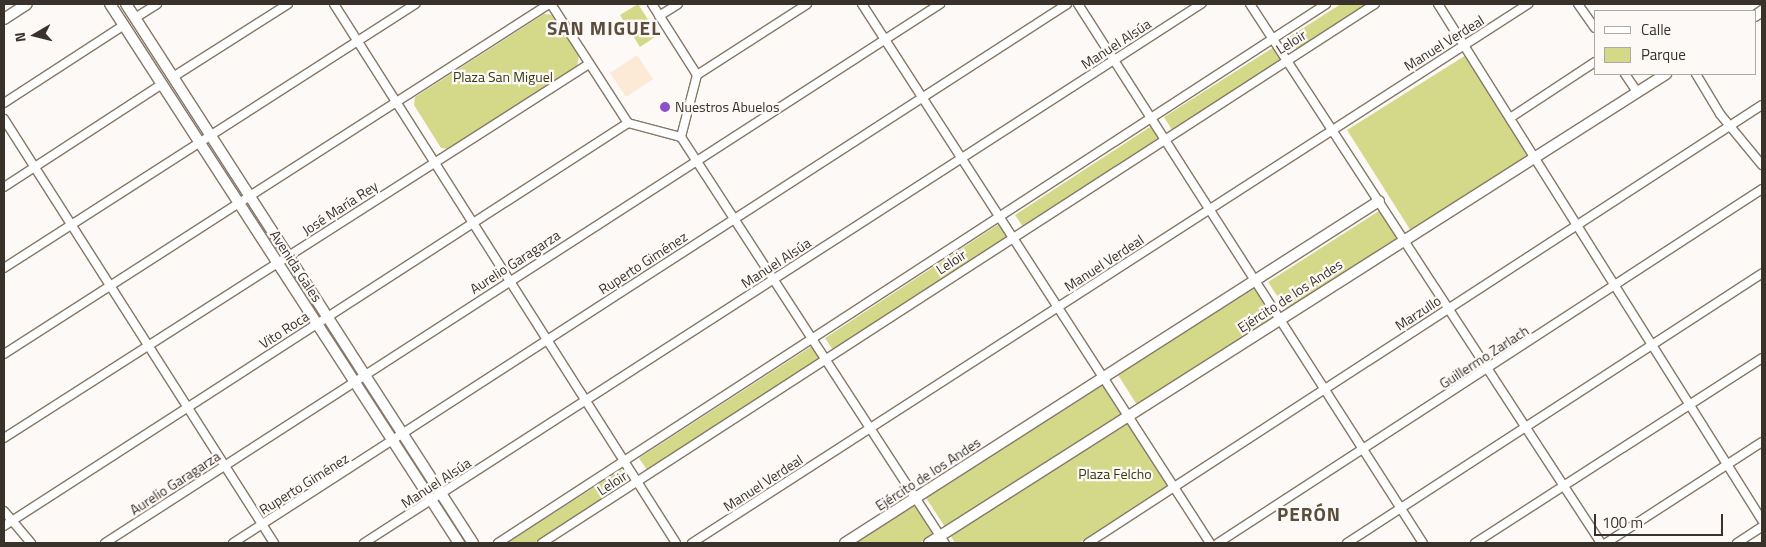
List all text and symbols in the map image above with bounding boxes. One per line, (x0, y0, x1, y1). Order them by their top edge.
north arrow (10, 10, 60, 60)
legend (1594, 10, 1756, 75)
street label: Manuel Verdeal (1401, 12, 1487, 74)
street label: Manuel Alsúa (1078, 15, 1154, 73)
district label: SAN MIGUEL (546, 17, 662, 39)
text: Calle (1641, 18, 1671, 41)
street label: Leloir (1273, 26, 1309, 58)
text: N (9, 31, 31, 43)
text: Parque (1641, 43, 1686, 66)
park label: Plaza San Miguel (453, 69, 553, 85)
place label: Nuestros Abuelos (675, 99, 779, 115)
marker: Nuestros Abuelos (659, 101, 671, 113)
street label: José María Rey (299, 177, 381, 239)
street label: Avenida Gales (267, 227, 325, 305)
street label: Aurelio Garagarza (467, 227, 563, 297)
street label: Ruperto Giménez (596, 228, 690, 298)
street label: Manuel Verdeal (1061, 231, 1147, 295)
street label: Manuel Alsúa (738, 234, 814, 292)
street label: Leloir (933, 246, 969, 278)
street label: Ejército de los Andes (1234, 256, 1346, 336)
street label: Marzullo (1392, 292, 1444, 334)
street label: Vito Roca (256, 308, 312, 352)
street label: Guillermo Zarlach (1436, 322, 1532, 392)
street label: Ejército de los Andes (872, 434, 984, 514)
street label: Aurelio Garagarza (127, 448, 223, 518)
street label: Ruperto Giménez (256, 450, 352, 518)
street label: Manuel Verdeal (720, 451, 806, 515)
street label: Manuel Alsúa (398, 454, 474, 512)
park label: Plaza Felcho (1078, 466, 1152, 482)
street label: Leloir (594, 467, 630, 499)
district label: PERÓN (1276, 503, 1342, 525)
scale bar (1596, 504, 1725, 536)
text: 100 m (1602, 511, 1643, 534)

